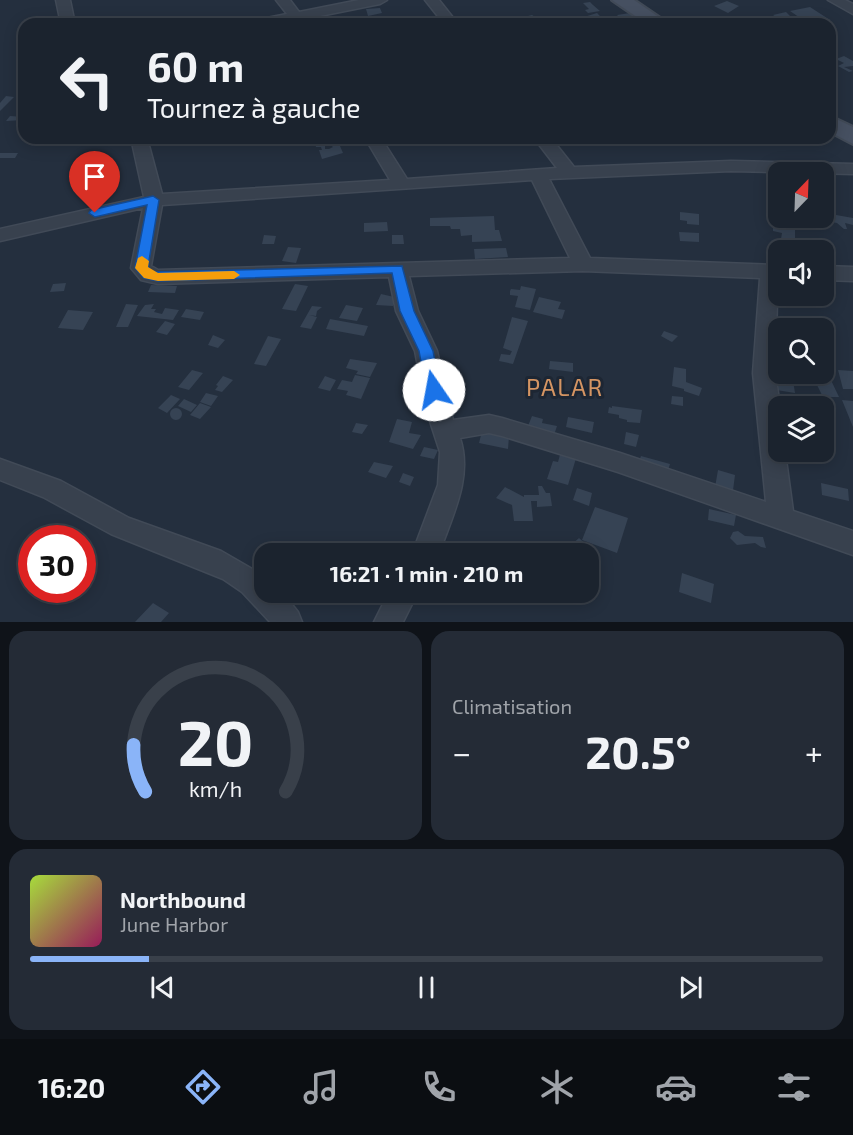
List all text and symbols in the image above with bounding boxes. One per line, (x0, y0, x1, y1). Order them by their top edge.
text: 60 m (147, 40, 244, 90)
icon: left (48, 42, 126, 120)
text: Tournez à gauche (147, 91, 361, 123)
pin (69, 151, 120, 213)
icon: arrive (78, 160, 111, 193)
north arrow (768, 162, 834, 228)
map controls (768, 162, 834, 462)
button: sound (768, 240, 834, 306)
button: search (768, 318, 834, 384)
position arrow (402, 358, 466, 422)
district label: PALAR (526, 372, 604, 401)
button: layers (768, 396, 834, 462)
speed limit sign: 30 (18, 525, 96, 603)
text: 16:21 · 1 min · 210 m (330, 560, 523, 586)
text: Climatisation (452, 694, 572, 718)
text: 20 (178, 704, 253, 779)
text: 20.5° (585, 724, 691, 778)
text: − (452, 732, 471, 772)
text: + (805, 732, 823, 772)
text: km/h (189, 777, 242, 802)
text: Northbound (120, 886, 246, 912)
text: June Harbor (120, 912, 228, 936)
icon: previous (146, 971, 179, 1004)
icon: pause (410, 971, 443, 1004)
icon: next (674, 971, 707, 1004)
icon: directions (182, 1066, 224, 1108)
icon: music (300, 1066, 342, 1108)
icon: phone (418, 1066, 460, 1108)
icon: climate (536, 1066, 578, 1108)
icon: car (655, 1066, 697, 1108)
icon: filters (773, 1066, 815, 1108)
text: 16:20 (38, 1071, 105, 1103)

